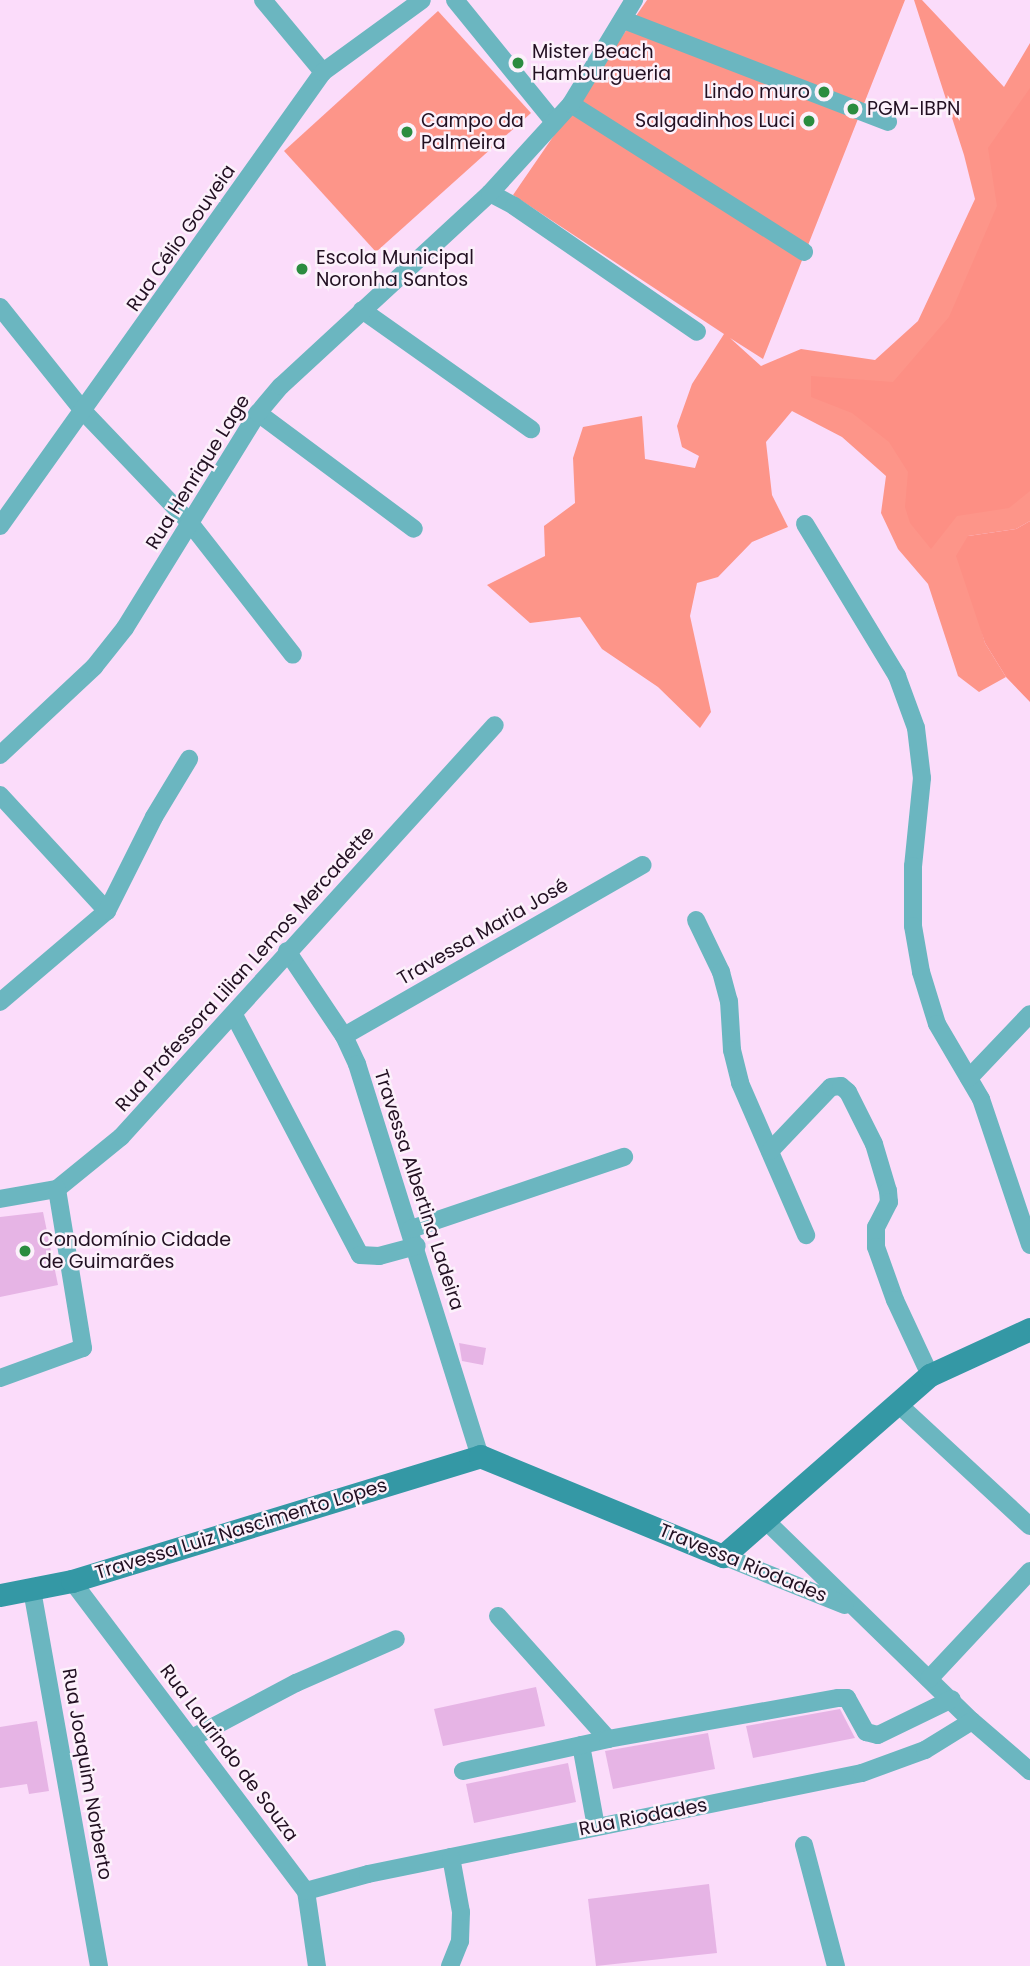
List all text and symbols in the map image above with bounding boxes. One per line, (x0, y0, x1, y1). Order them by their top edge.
place label: Mister Beach Hamburgueria (532, 41, 671, 85)
marker: Mister Beach Hamburgueria (510, 55, 526, 71)
place label: Lindo muro (704, 81, 810, 103)
marker: Lindo muro (816, 84, 832, 100)
place label: PGM-IBPN (867, 98, 960, 120)
marker: PGM-IBPN (845, 101, 861, 117)
place label: Campo da Palmeira (421, 110, 524, 154)
place label: Salgadinhos Luci (635, 110, 795, 132)
marker: Salgadinhos Luci (801, 113, 817, 129)
marker: Campo da Palmeira (399, 124, 415, 140)
street label: Rua Célio Gouveia (122, 160, 240, 316)
place label: Escola Municipal Noronha Santos (316, 247, 474, 291)
marker: Escola Municipal Noronha Santos (294, 261, 310, 277)
street label: Rua Henrique Lage (141, 390, 255, 554)
street label: Rua Professora Lilian Lemos Mercadette (111, 822, 379, 1116)
street label: Travessa Maria José (394, 874, 572, 990)
street label: Travessa Albertina Ladeira (369, 1067, 469, 1313)
place label: Condomínio Cidade de Guimarães (39, 1229, 231, 1273)
marker: Condomínio Cidade de Guimarães (17, 1243, 33, 1259)
street label: Travessa Luiz Nascimento Lopes (92, 1474, 390, 1584)
street label: Travessa Riodades (656, 1519, 830, 1607)
street label: Rua Laurindo de Souza (155, 1660, 303, 1846)
street label: Rua Joaquim Norberto (57, 1666, 117, 1882)
street label: Rua Riodades (577, 1793, 709, 1841)

